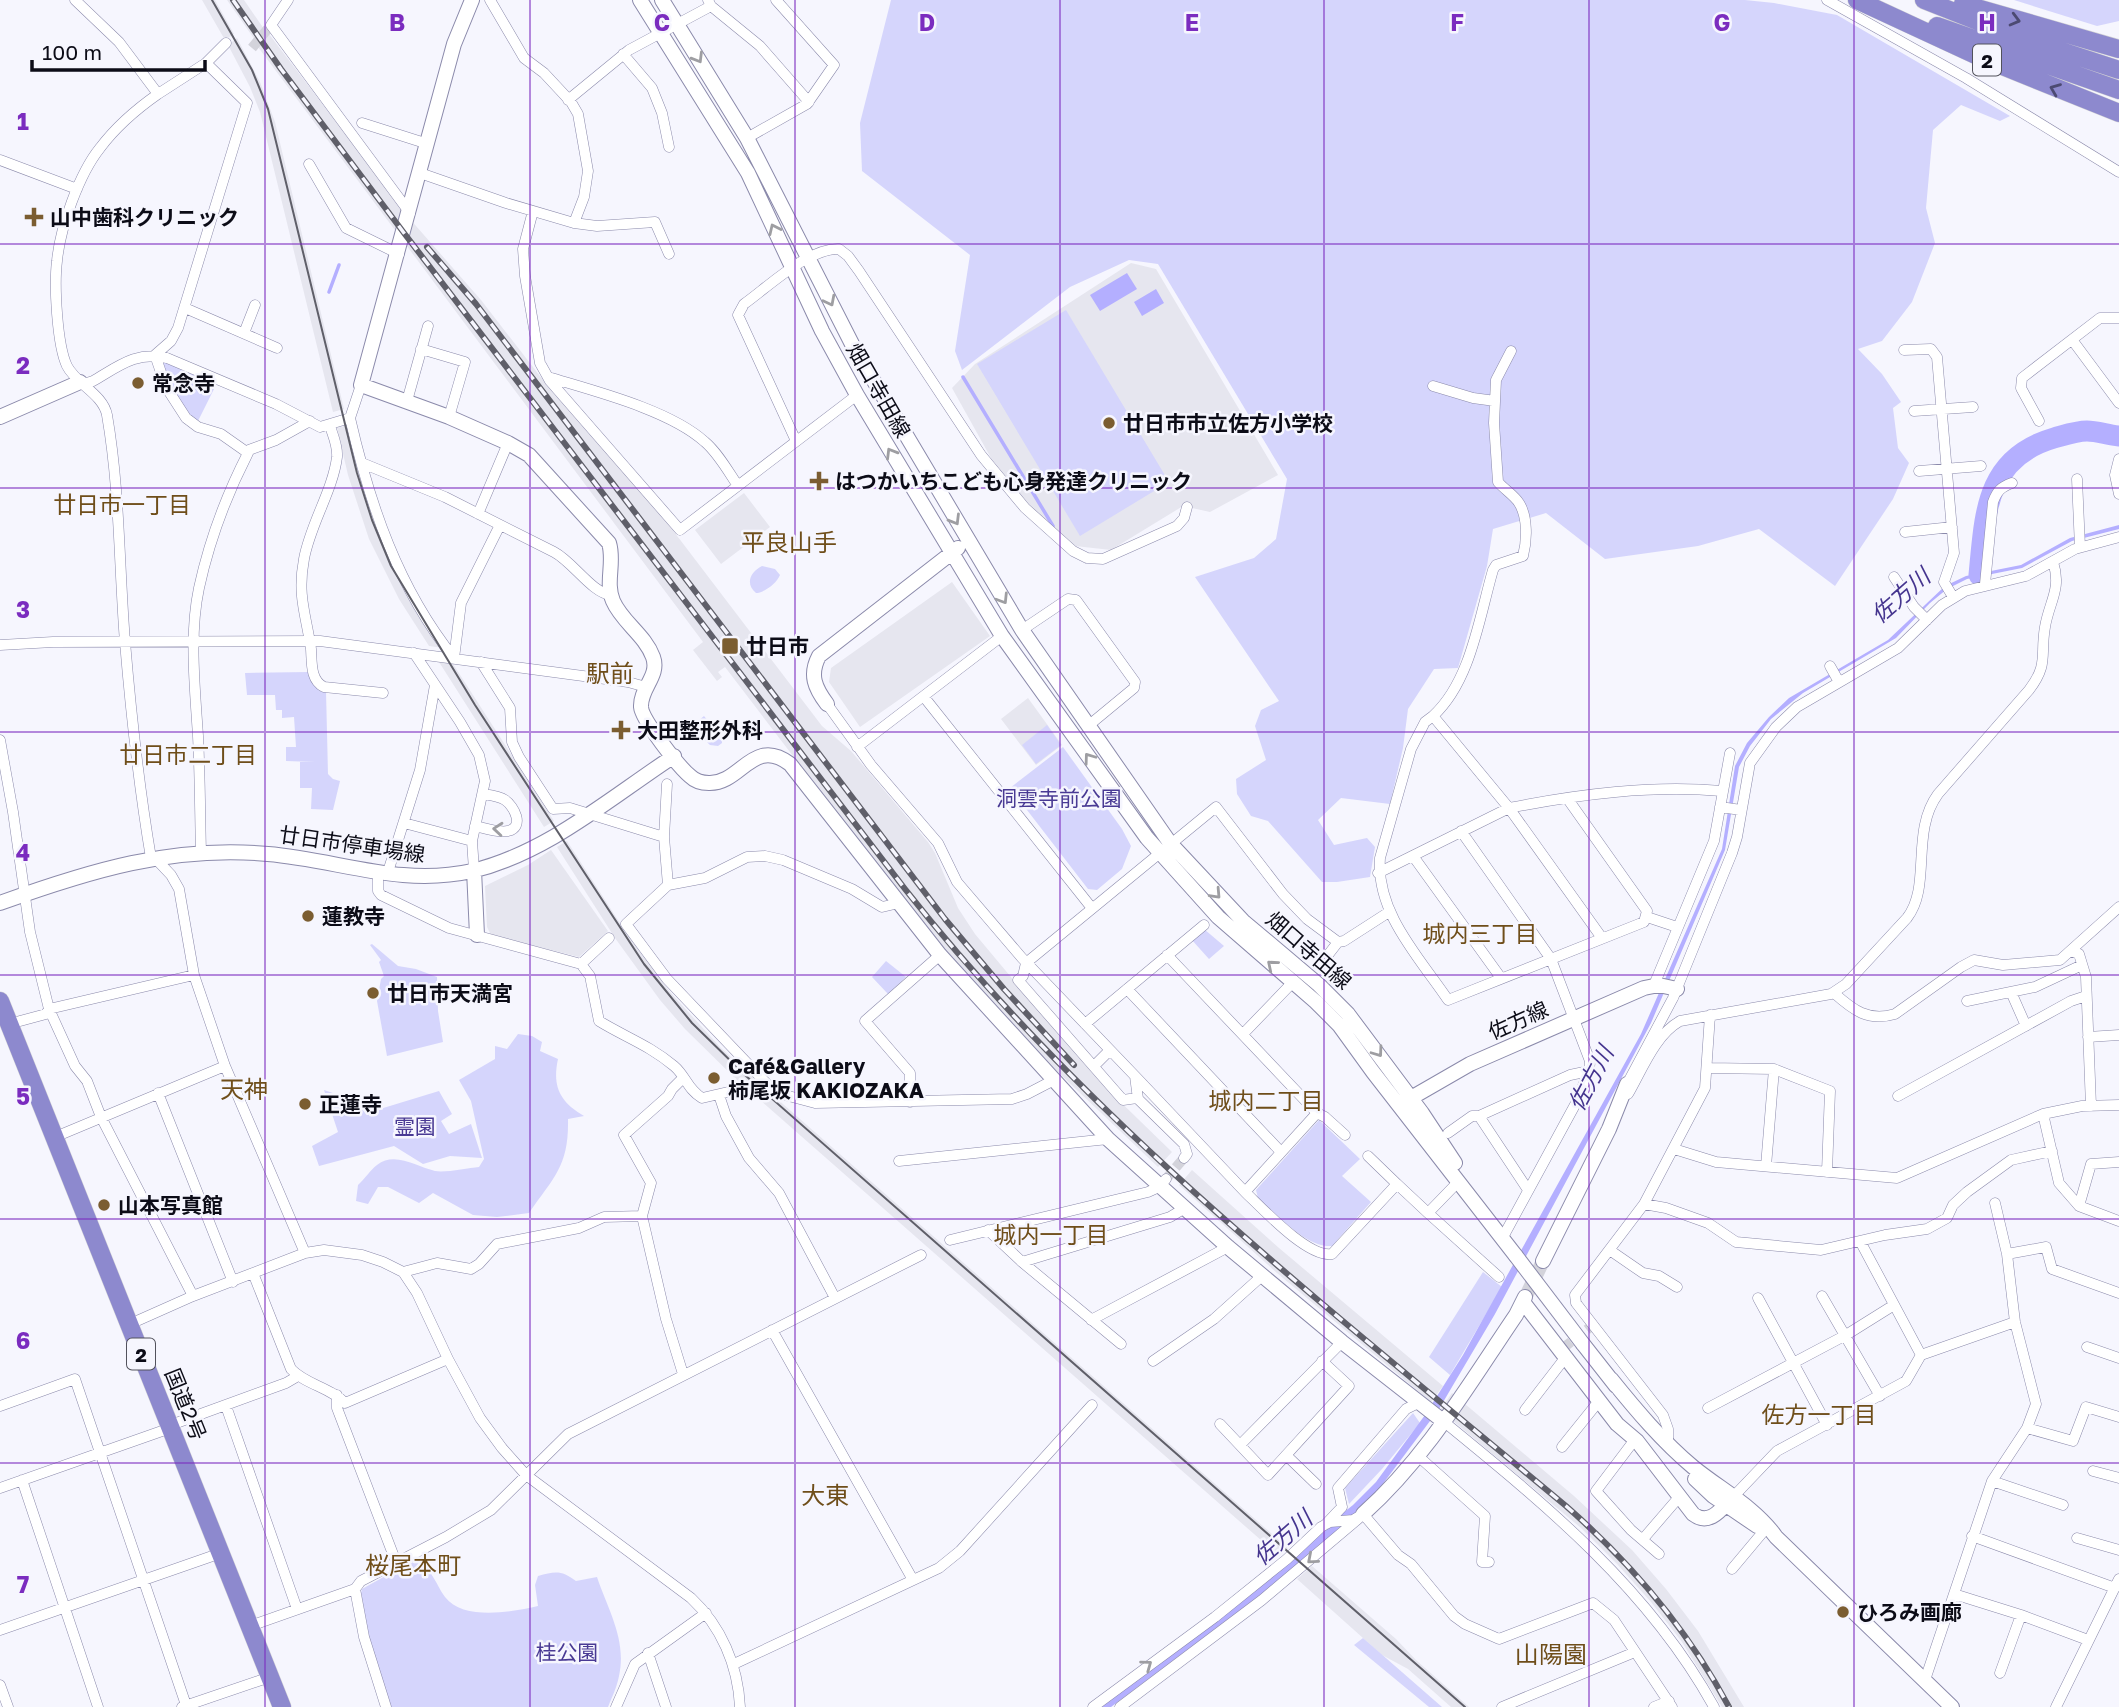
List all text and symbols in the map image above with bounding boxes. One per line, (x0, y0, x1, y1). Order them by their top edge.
text: B (389, 8, 405, 36)
text: C (654, 8, 670, 36)
text: D (919, 8, 935, 36)
text: E (1185, 8, 1199, 36)
text: F (1450, 8, 1464, 36)
text: G (1714, 8, 1730, 36)
text: H (1978, 8, 1996, 36)
one-way arrow (2008, 11, 2020, 26)
scale bar (32, 28, 205, 72)
text: 100 m (42, 39, 102, 65)
road number: 2 (1973, 44, 2001, 76)
one-way arrow (690, 50, 703, 63)
one-way arrow (2050, 83, 2062, 97)
text: 1 (17, 107, 29, 135)
place label: 山中歯科クリニック (50, 204, 239, 230)
marker: 山中歯科クリニック (24, 207, 44, 227)
one-way arrow (769, 224, 783, 237)
one-way arrow (821, 294, 835, 306)
street label: 畑口寺田線 (841, 338, 917, 442)
text: 2 (16, 351, 30, 379)
place label: 常念寺 (152, 370, 215, 396)
marker: 常念寺 (130, 375, 146, 391)
place label: 廿日市市立佐方小学校 (1123, 410, 1333, 436)
marker: 廿日市市立佐方小学校 (1101, 415, 1117, 431)
one-way arrow (886, 447, 899, 460)
place label: はつかいちこども心身発達クリニック (835, 468, 1192, 494)
marker: はつかいちこども心身発達クリニック (809, 471, 829, 491)
district label: 廿日市一丁目 (53, 490, 191, 518)
one-way arrow (946, 512, 959, 525)
district label: 平良山手 (741, 527, 837, 556)
water label: 佐方川 (1865, 560, 1937, 628)
one-way arrow (994, 592, 1007, 605)
text: 3 (16, 595, 30, 623)
place label: 廿日市 (746, 633, 809, 659)
marker: 廿日市 (720, 636, 740, 656)
district label: 駅前 (586, 658, 634, 687)
place label: 大田整形外科 (637, 717, 763, 743)
marker: 大田整形外科 (611, 720, 631, 740)
district label: 廿日市二丁目 (119, 740, 257, 768)
one-way arrow (1085, 753, 1098, 766)
park label: 洞雲寺前公園 (996, 785, 1122, 811)
street label: 廿日市停車場線 (277, 821, 427, 867)
one-way arrow (492, 822, 503, 837)
text: 4 (16, 838, 30, 866)
one-way arrow (1207, 886, 1220, 899)
place label: 蓮教寺 (322, 903, 385, 929)
street label: 畑口寺田線 (1261, 906, 1357, 994)
marker: 蓮教寺 (300, 908, 316, 924)
district label: 城内三丁目 (1423, 919, 1538, 947)
one-way arrow (1267, 961, 1280, 973)
place label: 廿日市天満宮 (387, 980, 513, 1006)
marker: 廿日市天満宮 (365, 985, 381, 1001)
street label: 佐方線 (1484, 995, 1552, 1045)
water label: 佐方川 (1561, 1038, 1620, 1115)
one-way arrow (1369, 1044, 1382, 1057)
place label: Café&Gallery 柿尾坂 KAKIOZAKA (728, 1053, 924, 1103)
marker: Café&Gallery 柿尾坂 KAKIOZAKA (706, 1070, 722, 1086)
district label: 天神 (220, 1074, 268, 1103)
text: 5 (16, 1082, 30, 1110)
district label: 城内二丁目 (1209, 1086, 1324, 1114)
place label: 正蓮寺 (319, 1091, 382, 1117)
marker: 正蓮寺 (297, 1096, 313, 1112)
park label: 霊園 (394, 1113, 436, 1139)
place label: 山本写真館 (118, 1192, 223, 1218)
marker: 山本写真館 (96, 1197, 112, 1213)
district label: 城内一丁目 (994, 1220, 1109, 1248)
text: 6 (16, 1326, 30, 1354)
road number: 2 (127, 1338, 155, 1370)
street label: 国道2号 (160, 1364, 212, 1444)
district label: 佐方一丁目 (1762, 1400, 1877, 1428)
district label: 大東 (801, 1480, 849, 1509)
water label: 佐方川 (1247, 1502, 1319, 1570)
district label: 桜尾本町 (365, 1550, 461, 1579)
one-way arrow (1307, 1551, 1320, 1563)
text: 7 (17, 1570, 29, 1598)
place label: ひろみ画廊 (1857, 1599, 1962, 1625)
marker: ひろみ画廊 (1835, 1604, 1851, 1620)
park label: 桂公園 (536, 1639, 599, 1665)
district label: 山陽園 (1515, 1639, 1587, 1668)
one-way arrow (1139, 1661, 1152, 1674)

